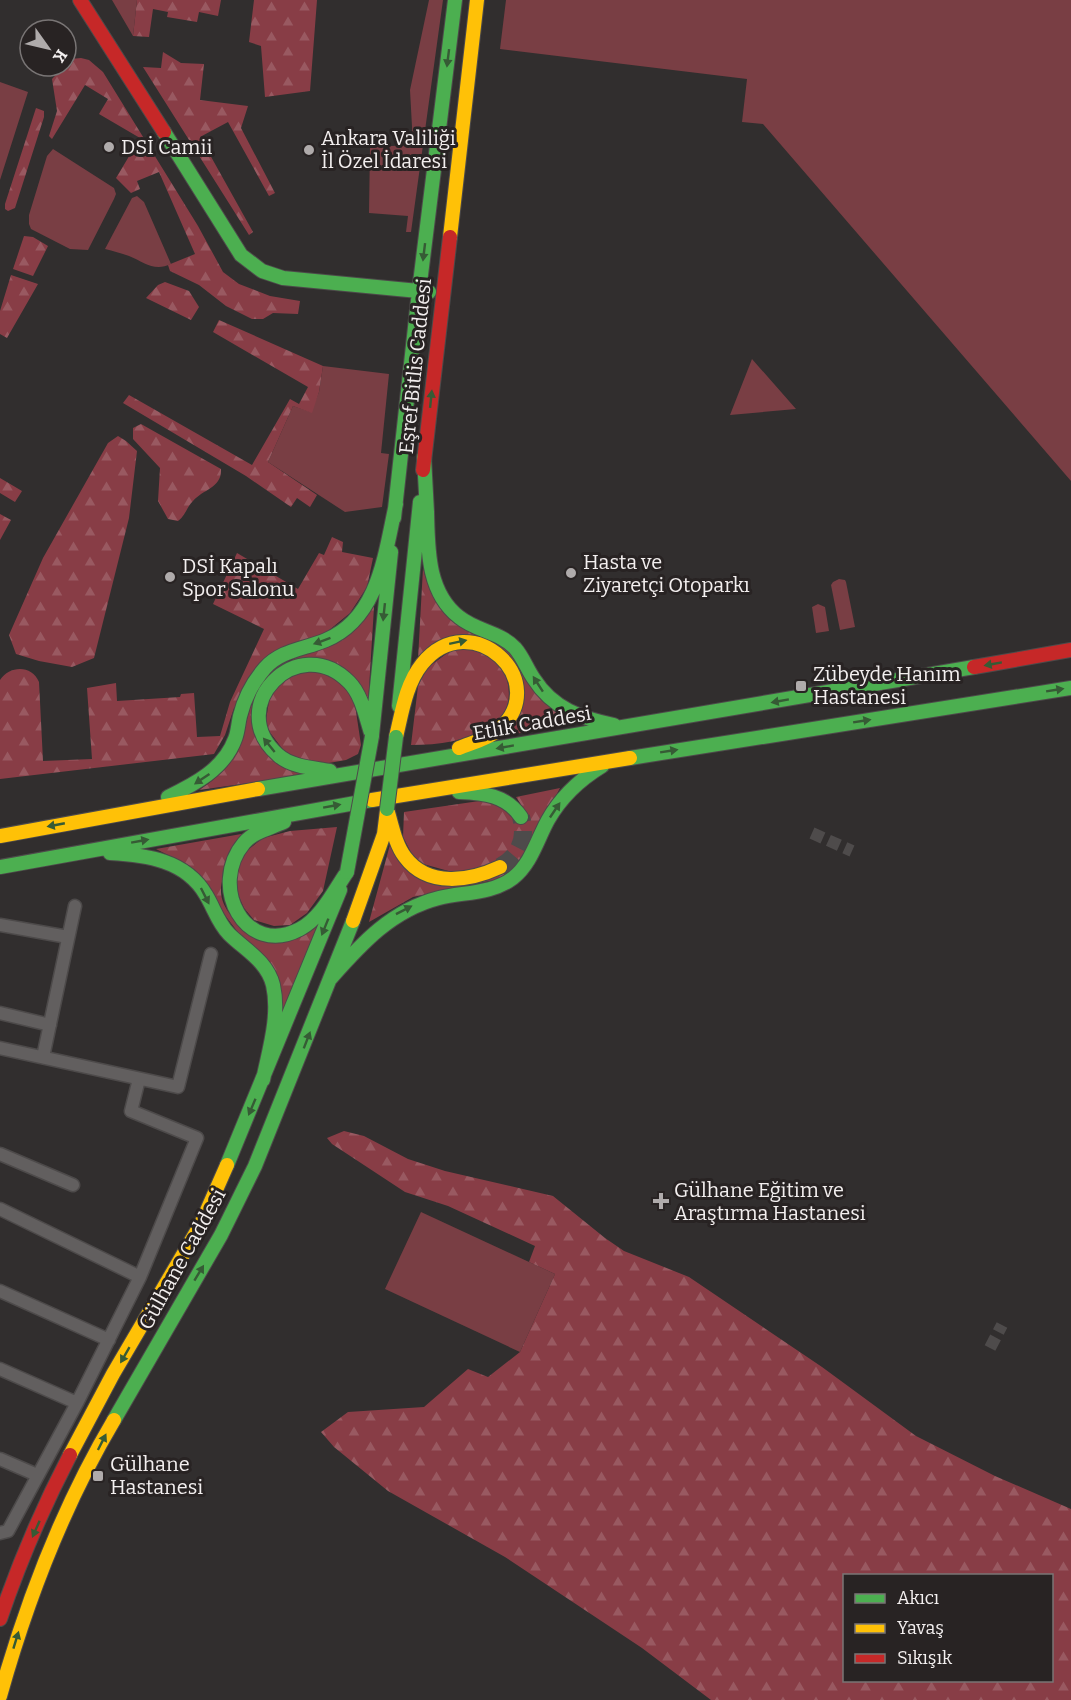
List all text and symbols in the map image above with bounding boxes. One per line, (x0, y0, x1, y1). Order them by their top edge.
north arrow (18, 18, 78, 78)
text: K (49, 46, 71, 67)
one-way arrow (443, 49, 453, 68)
place label: Ankara Valiliği İl Özel İdaresi (321, 126, 456, 173)
place label: DSİ Camii (121, 135, 212, 159)
marker: DSİ Camii (102, 140, 116, 154)
marker: Ankara Valiliği İl Özel İdaresi (302, 143, 316, 157)
one-way arrow (420, 242, 429, 261)
street label: Eşref Bitlis Caddesi (394, 277, 436, 455)
one-way arrow (426, 389, 436, 408)
place label: Hasta ve Ziyaretçi Otoparkı (583, 550, 750, 597)
place label: DSİ Kapalı Spor Salonu (182, 554, 294, 601)
marker: Hasta ve Ziyaretçi Otoparkı (564, 566, 578, 580)
marker: DSİ Kapalı Spor Salonu (163, 570, 177, 584)
one-way arrow (379, 603, 389, 622)
one-way arrow (313, 636, 331, 646)
one-way arrow (448, 637, 467, 647)
one-way arrow (983, 660, 1002, 669)
place label: Zübeyde Hanım Hastanesi (813, 662, 961, 709)
one-way arrow (533, 676, 544, 692)
marker: Zübeyde Hanım Hastanesi (794, 679, 808, 693)
one-way arrow (1045, 685, 1064, 694)
one-way arrow (770, 697, 789, 706)
street label: Etlik Caddesi (471, 701, 593, 745)
one-way arrow (853, 716, 872, 725)
one-way arrow (263, 737, 276, 753)
one-way arrow (495, 743, 514, 752)
one-way arrow (660, 747, 679, 756)
one-way arrow (195, 773, 211, 785)
one-way arrow (323, 802, 342, 811)
one-way arrow (549, 802, 560, 818)
one-way arrow (46, 821, 65, 830)
one-way arrow (131, 836, 150, 845)
one-way arrow (200, 888, 210, 905)
one-way arrow (395, 906, 413, 916)
one-way arrow (320, 918, 330, 936)
one-way arrow (302, 1030, 312, 1048)
one-way arrow (247, 1099, 256, 1116)
place label: Gülhane Eğitim ve Araştırma Hastanesi (674, 1178, 866, 1225)
street label: Gülhane Caddesi (133, 1184, 231, 1334)
marker: Gülhane Eğitim ve Araştırma Hastanesi (652, 1192, 670, 1210)
one-way arrow (193, 1265, 204, 1281)
one-way arrow (119, 1347, 130, 1363)
one-way arrow (97, 1434, 106, 1451)
place label: Gülhane Hastanesi (110, 1452, 203, 1499)
marker: Gülhane Hastanesi (91, 1469, 105, 1483)
one-way arrow (31, 1520, 41, 1538)
legend (843, 1574, 1053, 1682)
text: Akıcı (897, 1587, 939, 1609)
text: Yavaş (897, 1617, 944, 1639)
one-way arrow (12, 1631, 21, 1649)
text: Sıkışık (897, 1647, 953, 1669)

